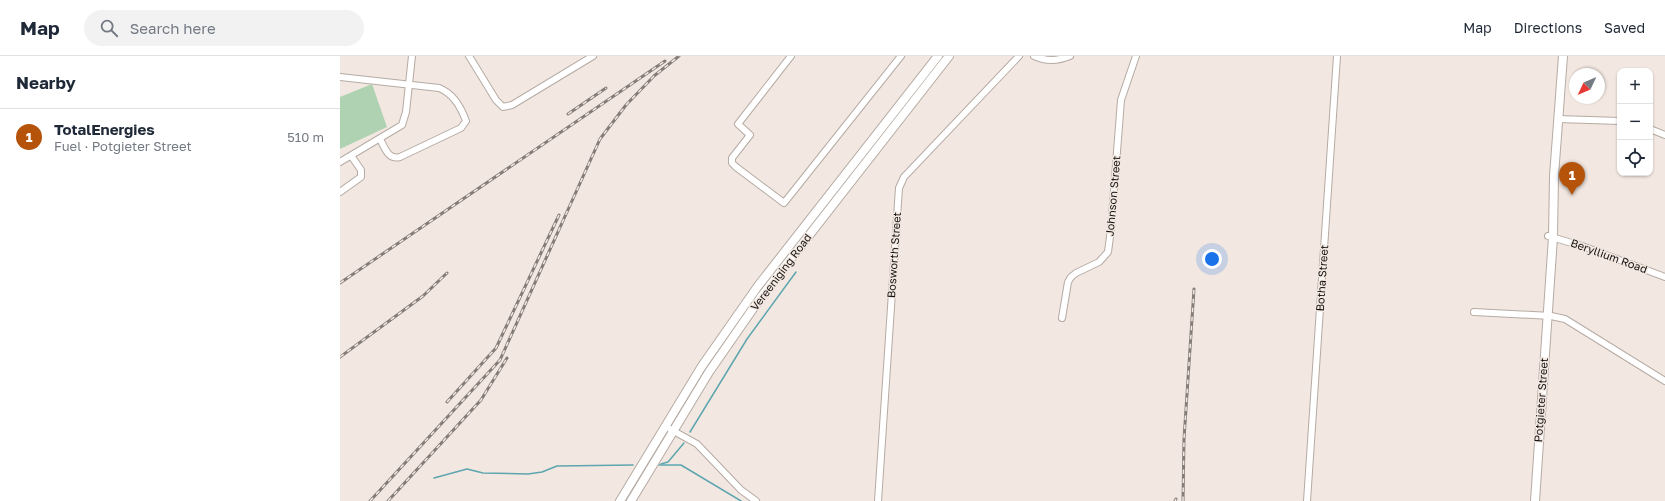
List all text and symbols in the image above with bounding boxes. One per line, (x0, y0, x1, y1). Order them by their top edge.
search box (84, 10, 364, 46)
text: Map (20, 16, 60, 39)
icon: search (98, 17, 120, 39)
text: Search here (130, 19, 216, 37)
text: Map (1463, 19, 1492, 36)
text: Directions (1514, 19, 1582, 36)
text: Saved (1604, 19, 1645, 36)
north arrow (1569, 68, 1605, 104)
map controls (1617, 68, 1653, 176)
button: + (1617, 68, 1653, 104)
text: Nearby (16, 72, 76, 93)
button: − (1617, 104, 1653, 140)
text: TotalEnergies (54, 120, 155, 138)
text: 1 (26, 129, 32, 145)
text: 510 m (287, 129, 324, 145)
text: Fuel · Potgieter Street (54, 138, 192, 154)
button: locate (1617, 140, 1653, 176)
street label: Johnson Street (1103, 155, 1122, 237)
pin: 1 (1559, 162, 1585, 195)
street label: Bosworth Street (884, 212, 903, 298)
street label: Vereeniging Road (748, 231, 814, 313)
street label: Beryllium Road (1569, 236, 1649, 275)
street label: Botha Street (1313, 244, 1330, 312)
your location (1202, 249, 1222, 269)
street label: Potgieter Street (1531, 357, 1550, 443)

